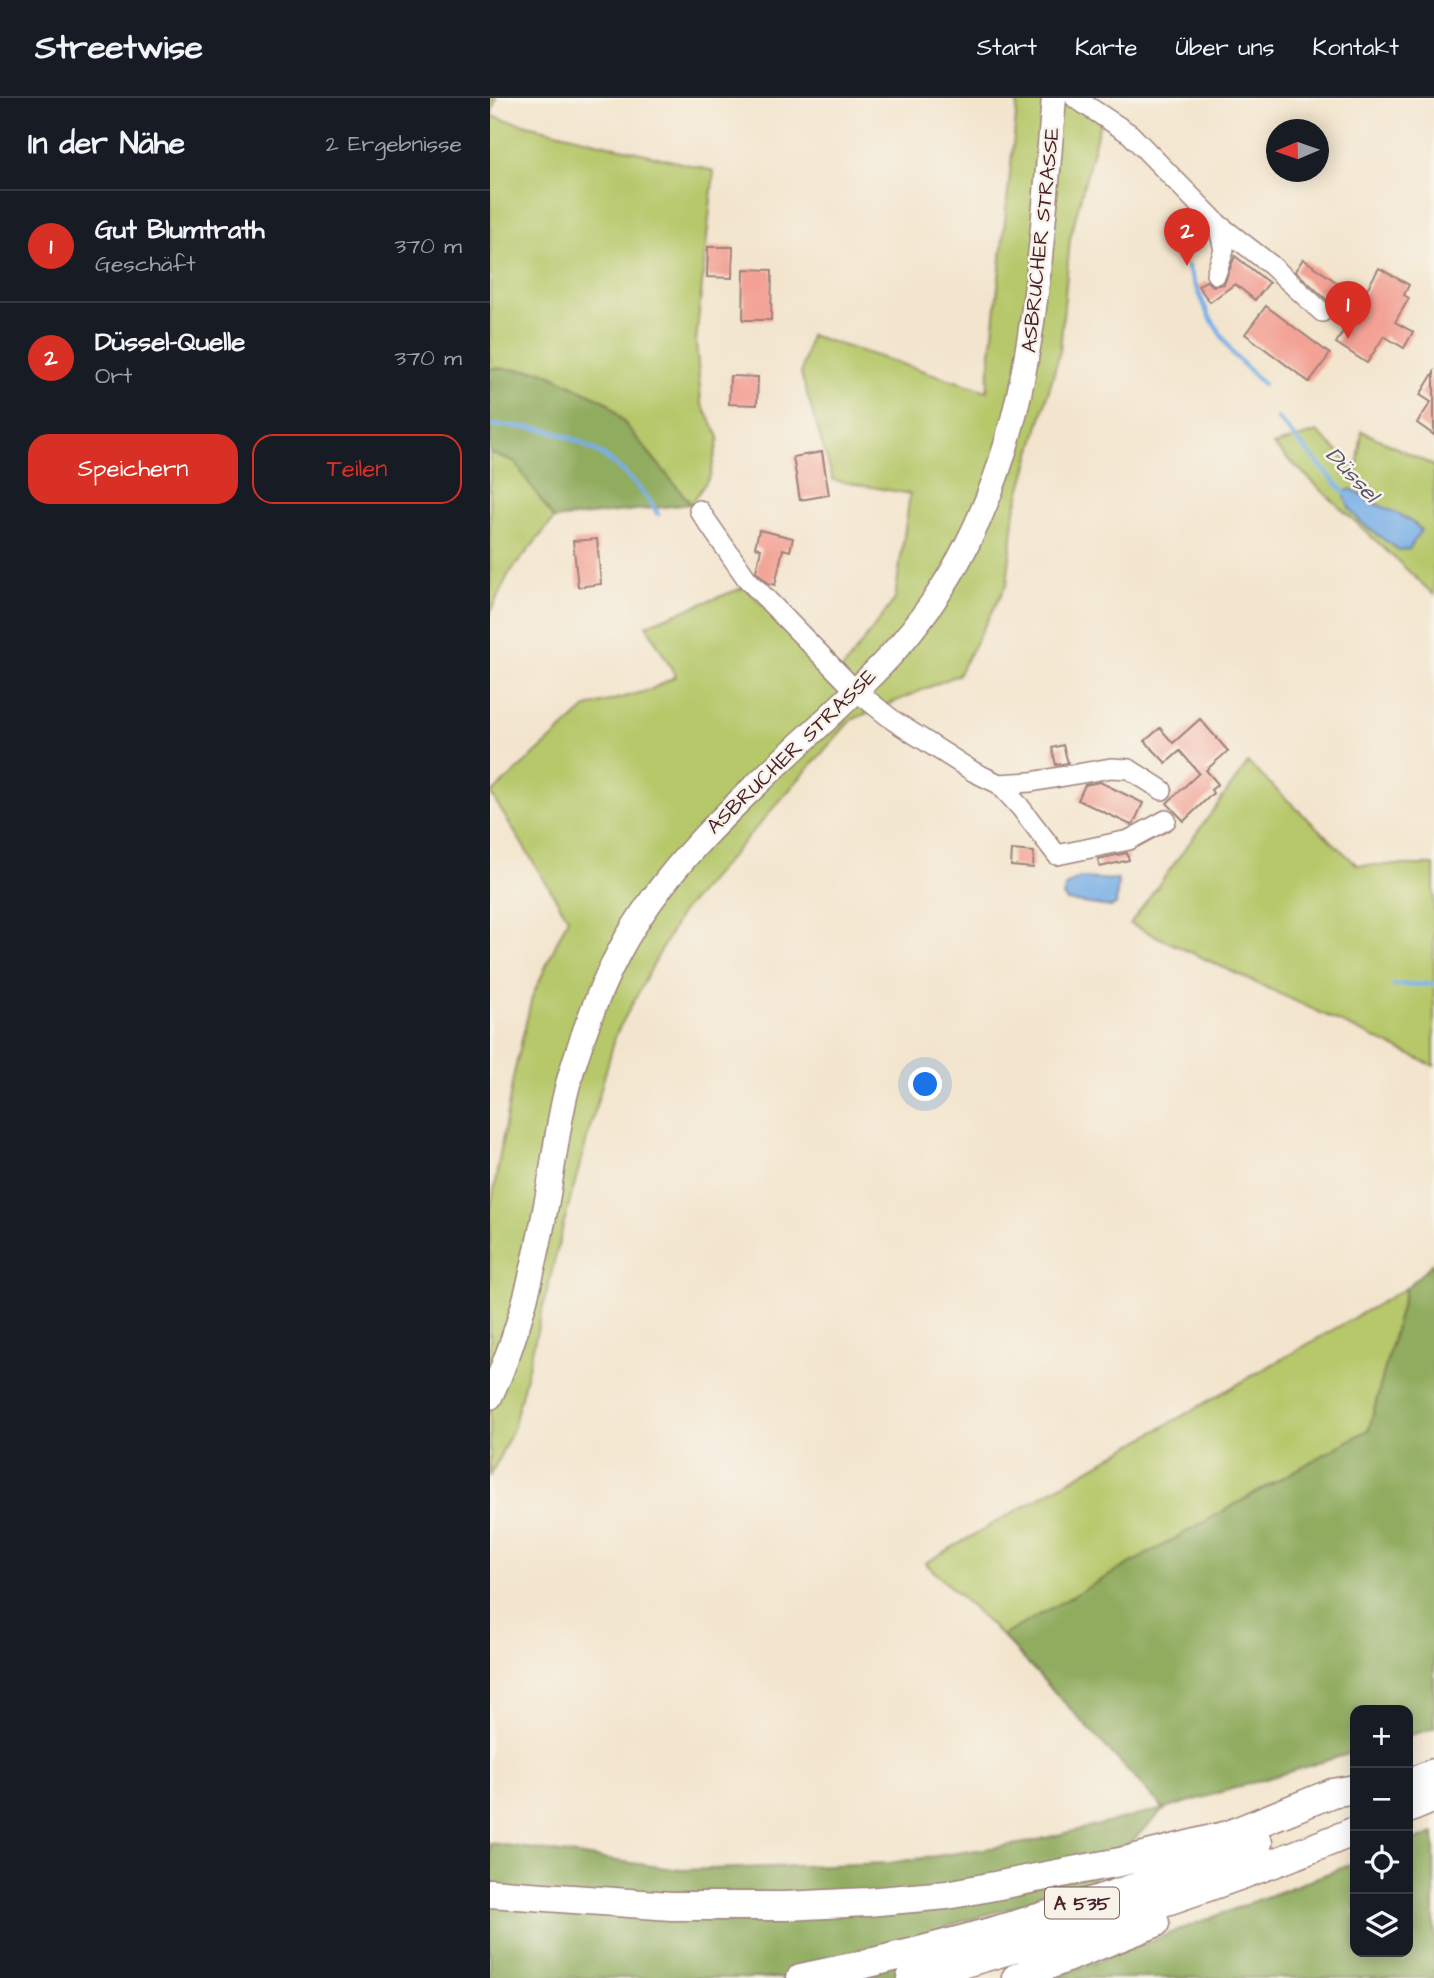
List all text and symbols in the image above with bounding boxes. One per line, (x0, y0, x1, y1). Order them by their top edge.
text: Streetwise (35, 25, 203, 71)
text: Start (977, 31, 1037, 65)
text: Karte (1075, 31, 1138, 65)
text: Über uns (1176, 31, 1275, 65)
text: Kontakt (1313, 31, 1399, 65)
north arrow (1266, 119, 1329, 182)
text: In der Nähe (28, 123, 185, 165)
street label: ASBRUCHER STRASSE (1014, 125, 1067, 354)
text: 2 Ergebnisse (326, 128, 462, 160)
pin: 2 (1164, 208, 1210, 266)
text: Gut Blumtrath (95, 212, 265, 248)
text: 1 (50, 230, 52, 262)
text: 370 m (395, 230, 462, 262)
text: Geschäft (95, 248, 196, 280)
pin: 1 (1325, 281, 1371, 339)
text: Düssel-Quelle (95, 324, 245, 360)
text: 2 (44, 342, 58, 374)
text: 370 m (395, 342, 462, 374)
text: Ort (95, 360, 132, 392)
button: Speichern (28, 434, 238, 504)
button: Teilen (252, 434, 462, 504)
water label: Düssel (1318, 440, 1389, 512)
street label: ASBRUCHER STRASSE (700, 662, 883, 840)
your location (908, 1067, 942, 1101)
map controls (1350, 1705, 1413, 1957)
button: + (1350, 1705, 1413, 1768)
button: − (1350, 1768, 1413, 1831)
button: locate (1350, 1831, 1413, 1894)
road number: A 535 (1045, 1887, 1119, 1918)
button: layers (1350, 1894, 1413, 1957)

